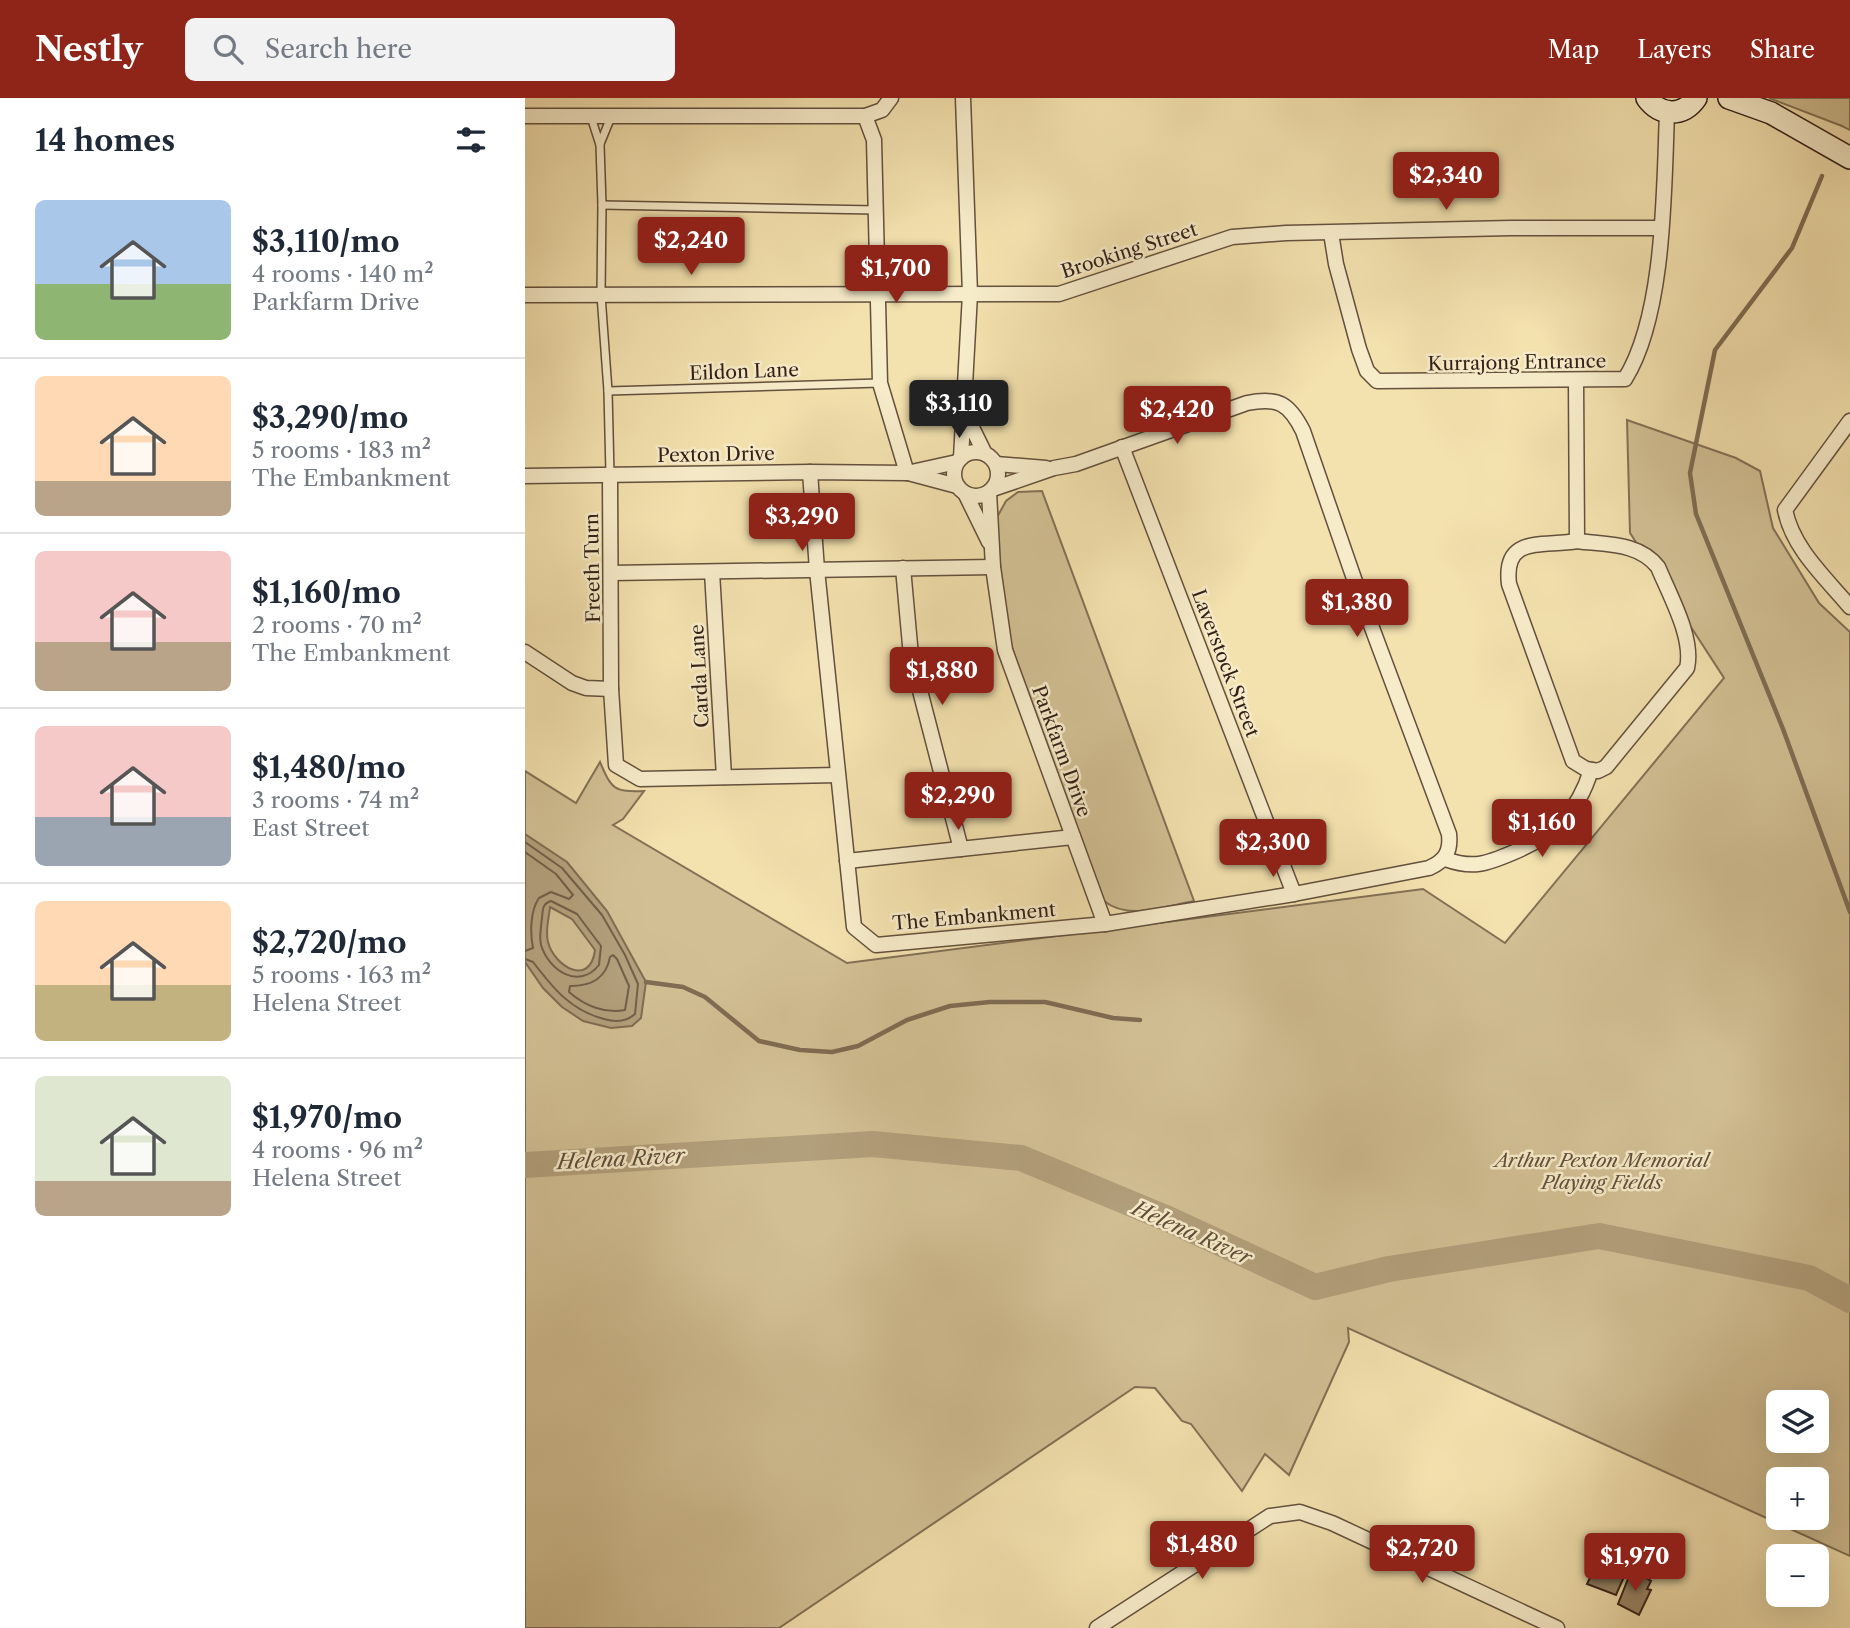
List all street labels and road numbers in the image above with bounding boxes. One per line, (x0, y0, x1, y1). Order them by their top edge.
street label: Brooking Street (1058, 218, 1200, 283)
street label: Kurrajong Entrance (1428, 349, 1606, 376)
street label: Eildon Lane (689, 358, 799, 385)
street label: Pexton Drive (657, 442, 775, 467)
street label: Freeth Turn (580, 513, 605, 623)
street label: Laverstock Street (1187, 586, 1264, 741)
street label: Carda Lane (685, 624, 714, 728)
street label: Parkfarm Drive (1027, 682, 1096, 820)
street label: The Embankment (891, 898, 1057, 935)

